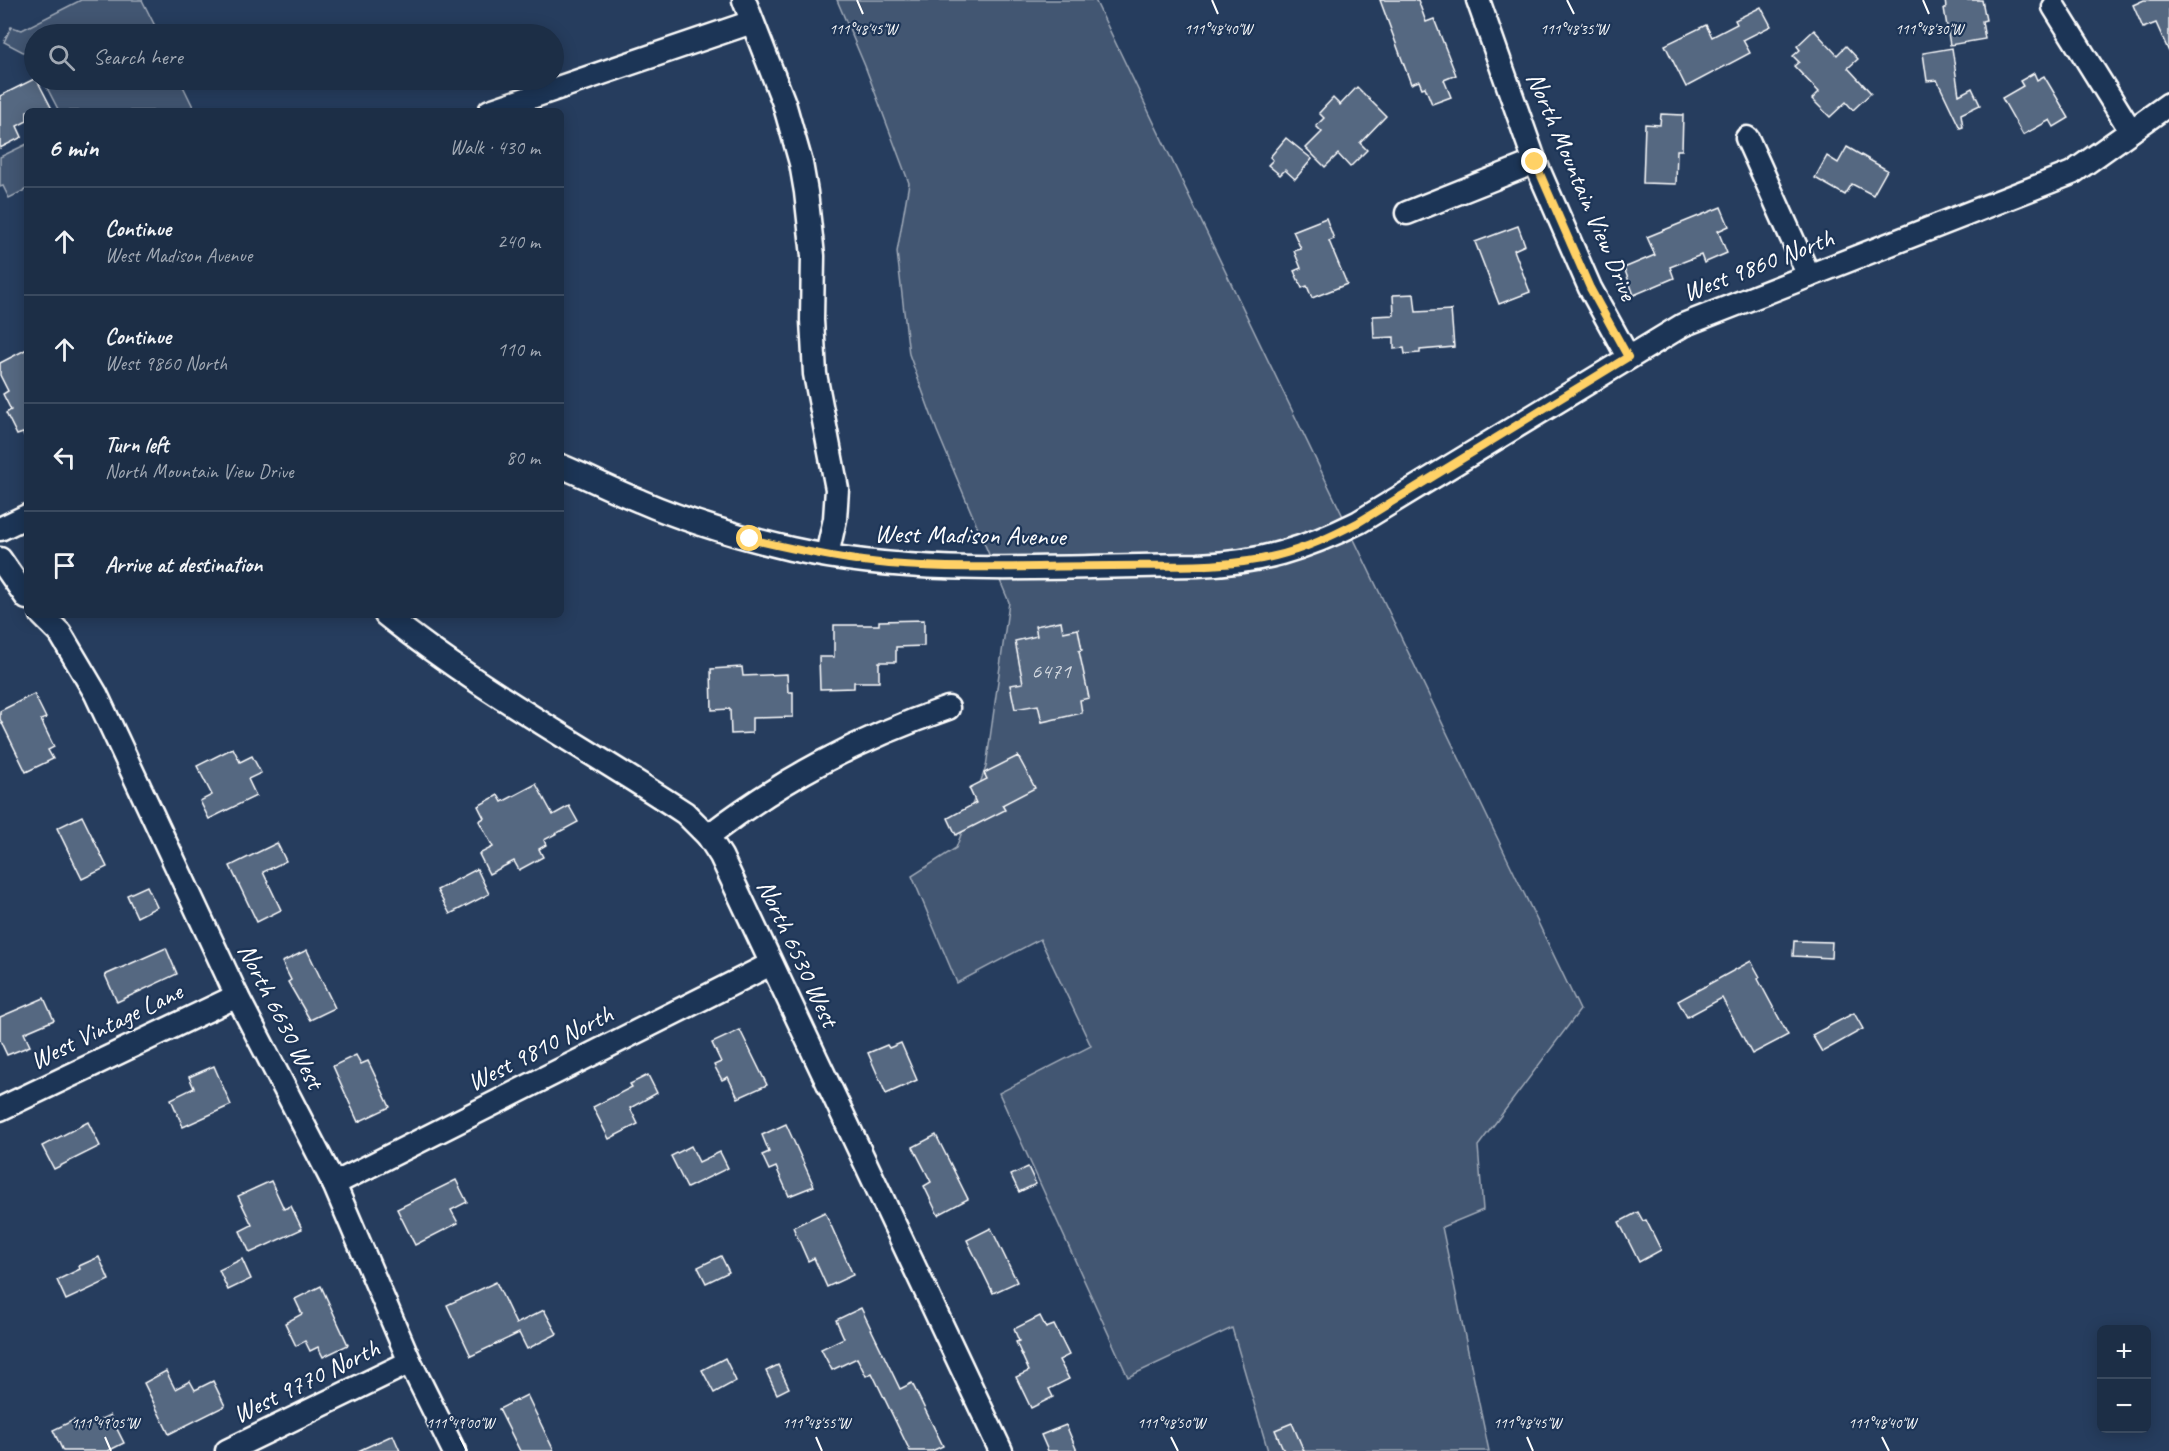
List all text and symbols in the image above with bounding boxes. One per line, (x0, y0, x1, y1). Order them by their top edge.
text: 111°48'45"W (829, 20, 900, 39)
text: 111°48'40"W (1184, 20, 1255, 39)
text: 111°48'35"W (1540, 20, 1611, 39)
text: 111°48'30"W (1895, 20, 1966, 39)
search box (24, 24, 564, 90)
icon: search (45, 41, 78, 74)
text: Search here (93, 43, 183, 71)
street label: North Mountain View Drive (1519, 67, 1646, 307)
text: 6 min (48, 131, 98, 164)
text: Walk · 430 m (450, 135, 540, 160)
route end (1521, 148, 1547, 174)
text: Continue (105, 215, 171, 243)
street label: West 9860 North (1678, 221, 1839, 309)
icon: ahead (48, 225, 81, 258)
text: 240 m (497, 229, 540, 254)
text: West Madison Avenue (105, 243, 252, 268)
text: Continue (105, 323, 171, 351)
icon: ahead (48, 333, 81, 366)
text: 110 m (497, 337, 540, 362)
text: West 9860 North (105, 351, 227, 376)
text: Turn left (105, 431, 169, 459)
icon: left (48, 441, 81, 474)
text: 80 m (506, 445, 540, 470)
text: North Mountain View Drive (105, 459, 293, 484)
street label: West Madison Avenue (874, 517, 1068, 553)
route start (736, 525, 762, 551)
icon: arrive (48, 549, 81, 582)
text: Arrive at destination (105, 551, 262, 579)
house number: 6471 (1031, 657, 1072, 685)
street label: North 6530 West (749, 874, 848, 1034)
street label: North 6630 West (230, 938, 333, 1096)
street label: West Vintage Lane (24, 974, 189, 1077)
street label: West 9810 North (462, 997, 619, 1099)
map controls (2097, 1325, 2151, 1433)
button: + (2097, 1325, 2151, 1379)
street label: West 9770 North (227, 1331, 386, 1431)
button: − (2097, 1379, 2151, 1433)
text: 111°49'05"W (71, 1414, 142, 1433)
text: 111°49'00"W (426, 1414, 497, 1433)
text: 111°48'55"W (782, 1414, 853, 1433)
text: 111°48'50"W (1137, 1414, 1208, 1433)
text: 111°48'45"W (1493, 1414, 1564, 1433)
text: 111°48'40"W (1848, 1414, 1919, 1433)

